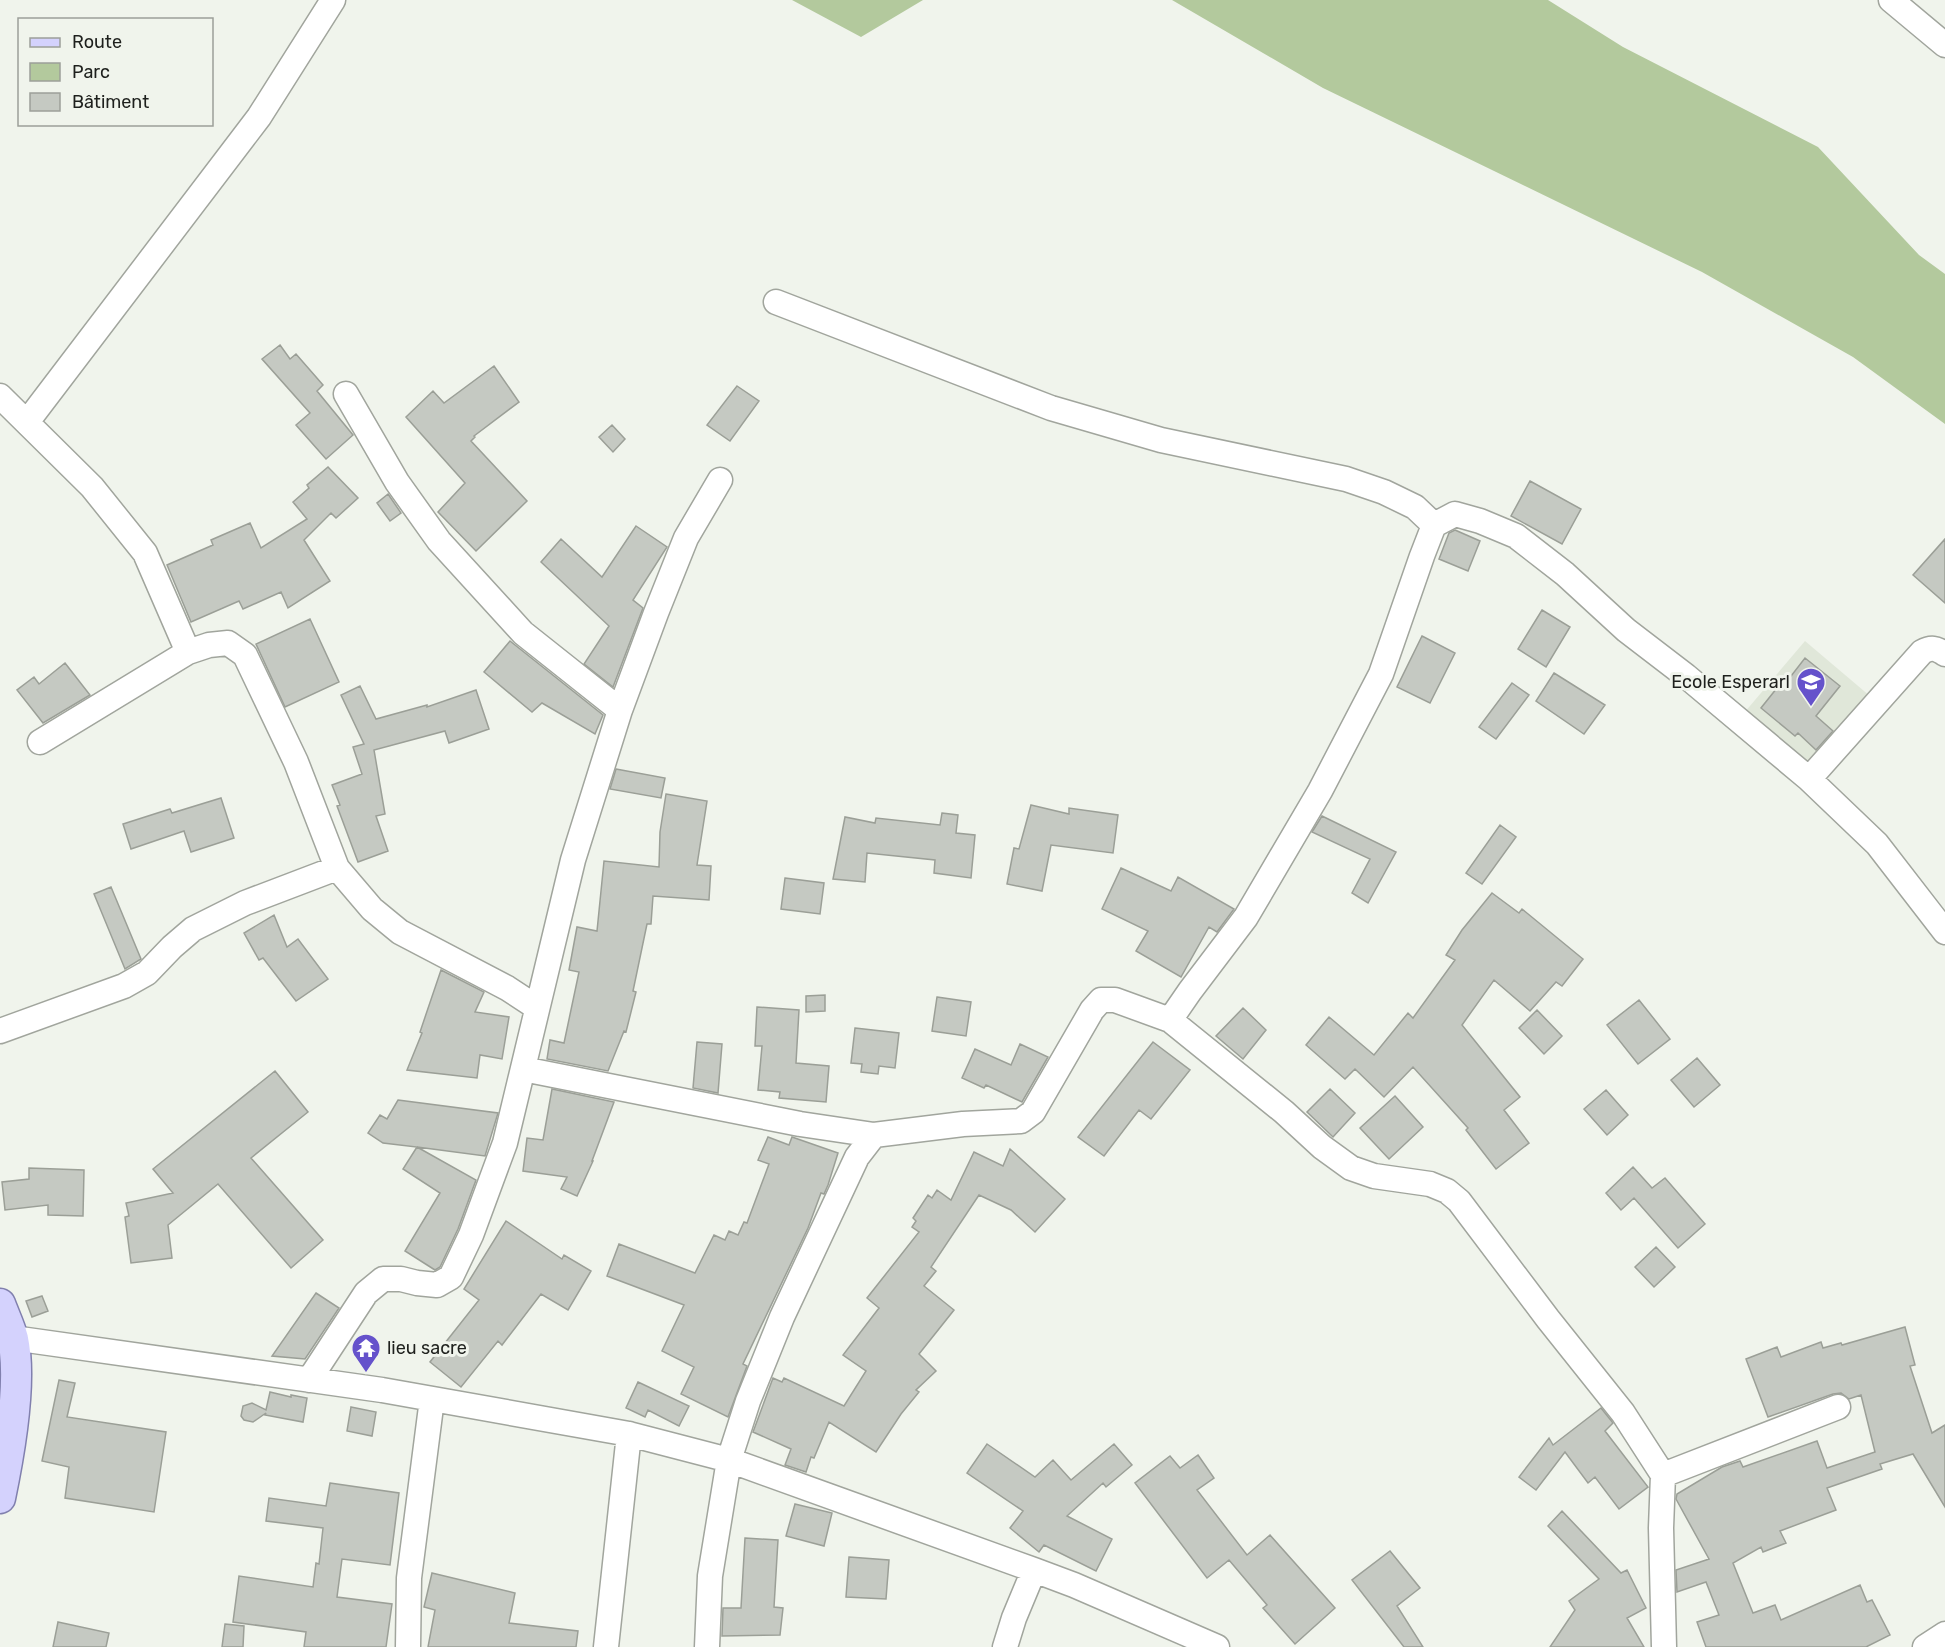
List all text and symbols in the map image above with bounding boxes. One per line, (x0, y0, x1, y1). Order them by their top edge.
legend (18, 18, 213, 126)
text: Route (72, 31, 122, 53)
text: Parc (72, 61, 110, 83)
text: Bâtiment (72, 91, 149, 113)
school or university icon: Ecole Esperarl (1795, 666, 1827, 708)
place label: Ecole Esperarl (1671, 671, 1790, 693)
temple icon: lieu sacre (350, 1332, 382, 1374)
place label: lieu sacre (387, 1337, 467, 1359)

